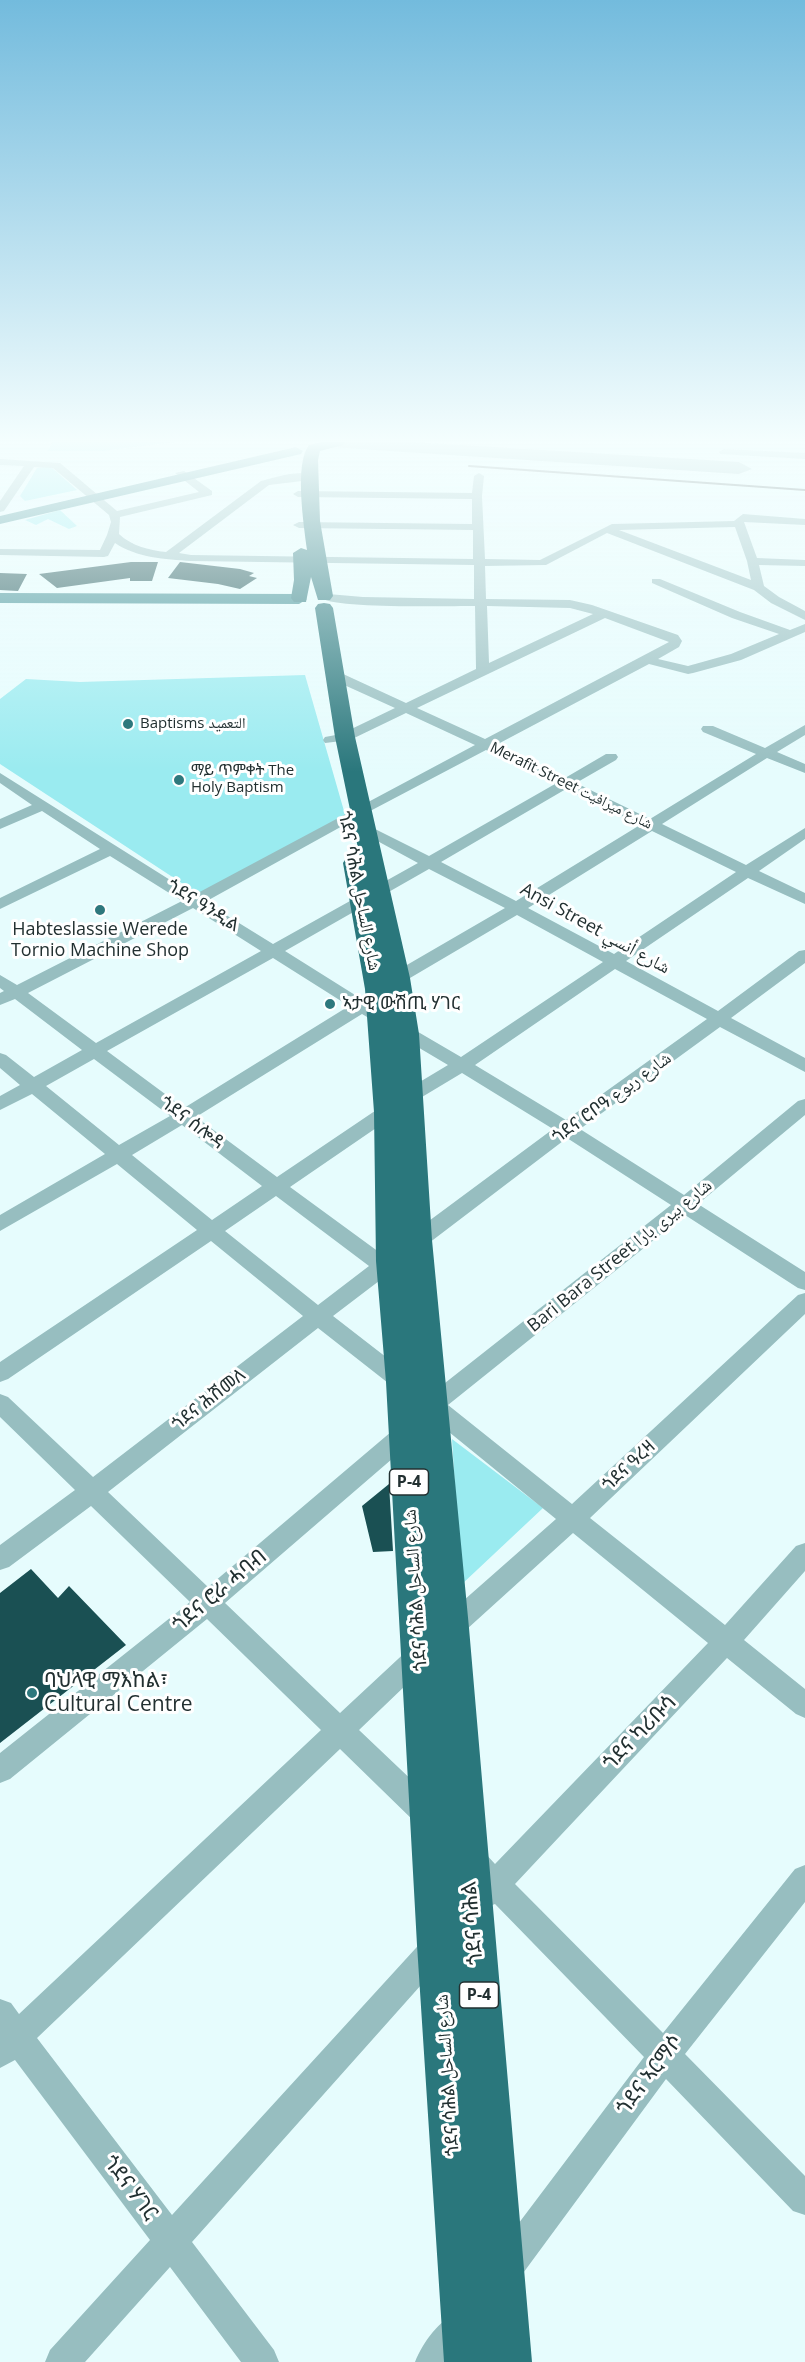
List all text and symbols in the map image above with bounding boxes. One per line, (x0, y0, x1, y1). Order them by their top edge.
place label: Baptisms التعميد (140, 715, 245, 733)
marker: Baptisms التعميد (121, 717, 135, 731)
street label: Merafit Street شارع ميرافيت (487, 739, 655, 833)
place label: ማይ ጥምቀት The Holy Baptism (191, 762, 294, 797)
marker: ማይ ጥምቀት The Holy Baptism (172, 773, 186, 787)
street label: ጎደና ሳሕል شارع الساحل (333, 809, 385, 973)
street label: ጎደና ዓንዲል (163, 875, 243, 937)
street label: Ansi Street شارع أنسي (516, 879, 674, 979)
marker: Habteslassie Werede Tornio Machine Shop (93, 903, 107, 917)
place label: Habteslassie Werede Tornio Machine Shop (11, 919, 189, 962)
place label: ኣታዊ ውሽጢ ሃገር (342, 993, 460, 1015)
marker: ኣታዊ ውሽጢ ሃገር (323, 997, 337, 1011)
street label: ጎደና ሮቦዓ شارع ربوع (548, 1048, 676, 1148)
street label: ጎደና ሰሎዳ (156, 1092, 228, 1154)
street label: Bari Bara Street شارع بيرى بارا (523, 1175, 717, 1337)
street label: ጎደና ሕሽመለ (168, 1365, 250, 1435)
street label: ጎደና ዓረዛ (598, 1436, 660, 1496)
road number: P-4 (390, 1469, 428, 1495)
street label: ጎደና ሳሕል شارع الساحل (400, 1508, 432, 1672)
street label: ጎደና ሮራ ሓባብ (168, 1544, 272, 1638)
place label: ባህላዊ ማእከል፣ Cultural Centre (44, 1668, 193, 1718)
marker: ባህላዊ ማእከል፣ Cultural Centre (25, 1686, 39, 1700)
street label: ጎደና ካሪቡሳ (598, 1690, 682, 1776)
street label: ጎደና ሳሕል (457, 1880, 489, 1966)
road number: P-4 (460, 1982, 498, 2008)
street label: ጎደና ሳሕል شارع الساحل (432, 1993, 464, 2157)
street label: ጎደና ኣርማሶ (612, 2030, 688, 2120)
street label: ጎደና ሃገር (98, 2151, 162, 2225)

